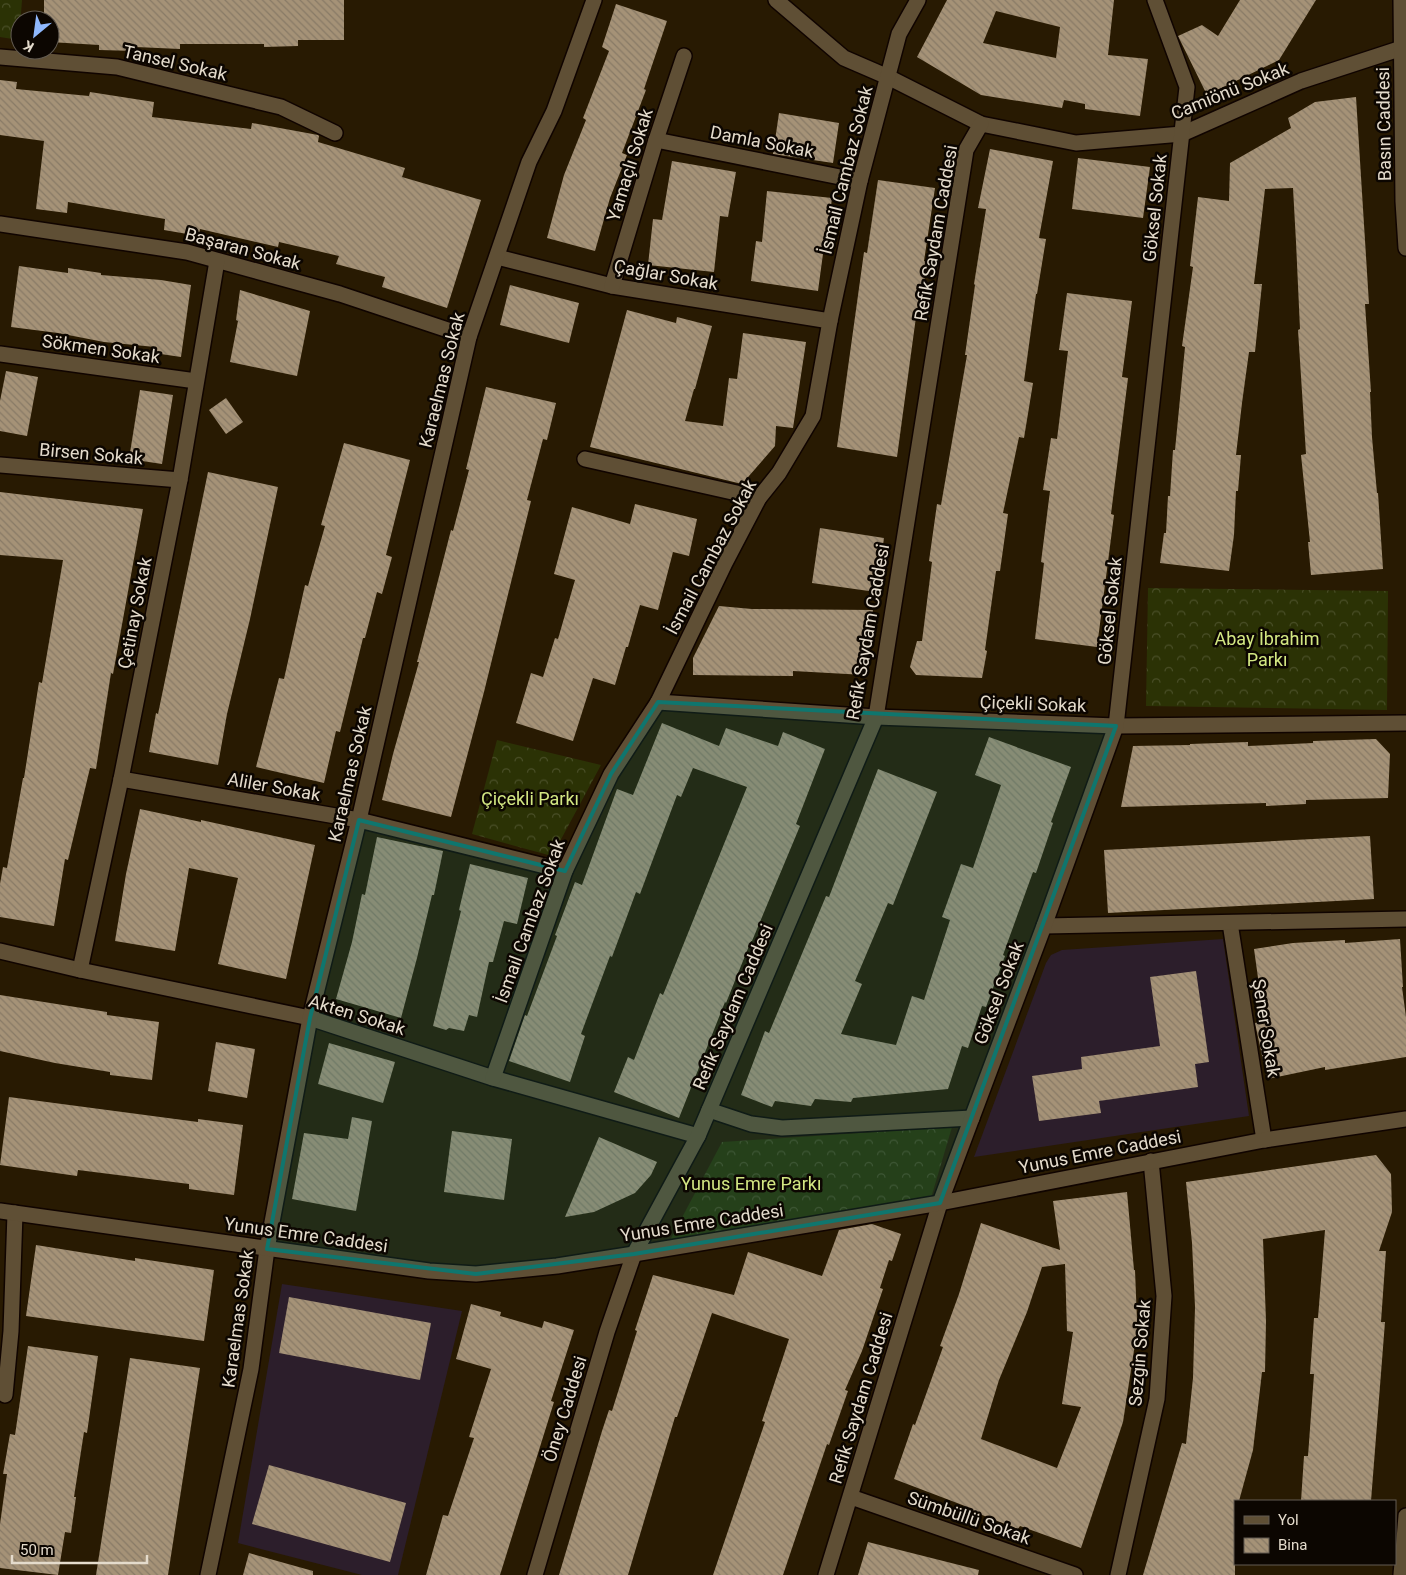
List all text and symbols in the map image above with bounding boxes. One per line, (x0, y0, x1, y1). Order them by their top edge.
north arrow (10, 10, 60, 60)
text: K (21, 37, 36, 56)
street label: Tansel Sokak (121, 40, 230, 85)
street label: Camiönü Sokak (1168, 57, 1293, 124)
street label: Basın Caddesi (1372, 67, 1395, 181)
street label: İsmail Cambaz Sokak (814, 83, 877, 256)
street label: Yamaçlı Sokak (602, 105, 657, 224)
street label: Damla Sokak (709, 121, 816, 162)
street label: Refik Saydam Caddesi (910, 143, 961, 322)
street label: Göksel Sokak (1138, 152, 1171, 263)
street label: Başaran Sokak (183, 223, 304, 274)
street label: Çağlar Sokak (612, 255, 721, 294)
street label: Karaelmas Sokak (415, 309, 469, 450)
street label: Sökmen Sokak (41, 330, 162, 367)
street label: Birsen Sokak (38, 439, 145, 469)
street label: İsmail Cambaz Sokak (661, 475, 761, 638)
street label: Refik Saydam Caddesi (842, 542, 893, 721)
street label: Çetinay Sokak (113, 555, 156, 670)
street label: Göksel Sokak (1093, 555, 1126, 666)
park label: Abay İbrahim Parkı (1214, 628, 1320, 670)
street label: Çiçekli Sokak (979, 691, 1087, 716)
street label: Karaelmas Sokak (324, 703, 376, 844)
street label: Aliler Sokak (226, 768, 323, 805)
park label: Çiçekli Parkı (481, 788, 579, 809)
street label: İsmail Cambaz Sokak (490, 835, 569, 1005)
street label: Refik Saydam Caddesi (688, 921, 777, 1093)
street label: Göksel Sokak (969, 938, 1028, 1047)
street label: Şener Sokak (1248, 977, 1285, 1079)
street label: Akten Sokak (306, 990, 409, 1039)
street label: Yunus Emre Caddesi (1017, 1125, 1183, 1178)
park label: Yunus Emre Parkı (681, 1173, 821, 1194)
street label: Yunus Emre Caddesi (619, 1199, 785, 1246)
street label: Yunus Emre Caddesi (223, 1213, 389, 1256)
street label: Karaelmas Sokak (217, 1248, 258, 1389)
street label: Sezgin Sokak (1124, 1298, 1155, 1407)
street label: Refik Saydam Caddesi (824, 1310, 897, 1486)
street label: Öney Caddesi (538, 1353, 591, 1464)
street label: Sümbüllü Sokak (905, 1487, 1034, 1549)
legend (1234, 1500, 1396, 1565)
text: Yol (1278, 1511, 1299, 1529)
scale bar (12, 1532, 148, 1564)
text: Bina (1278, 1536, 1307, 1554)
text: 50 m (20, 1541, 54, 1559)

